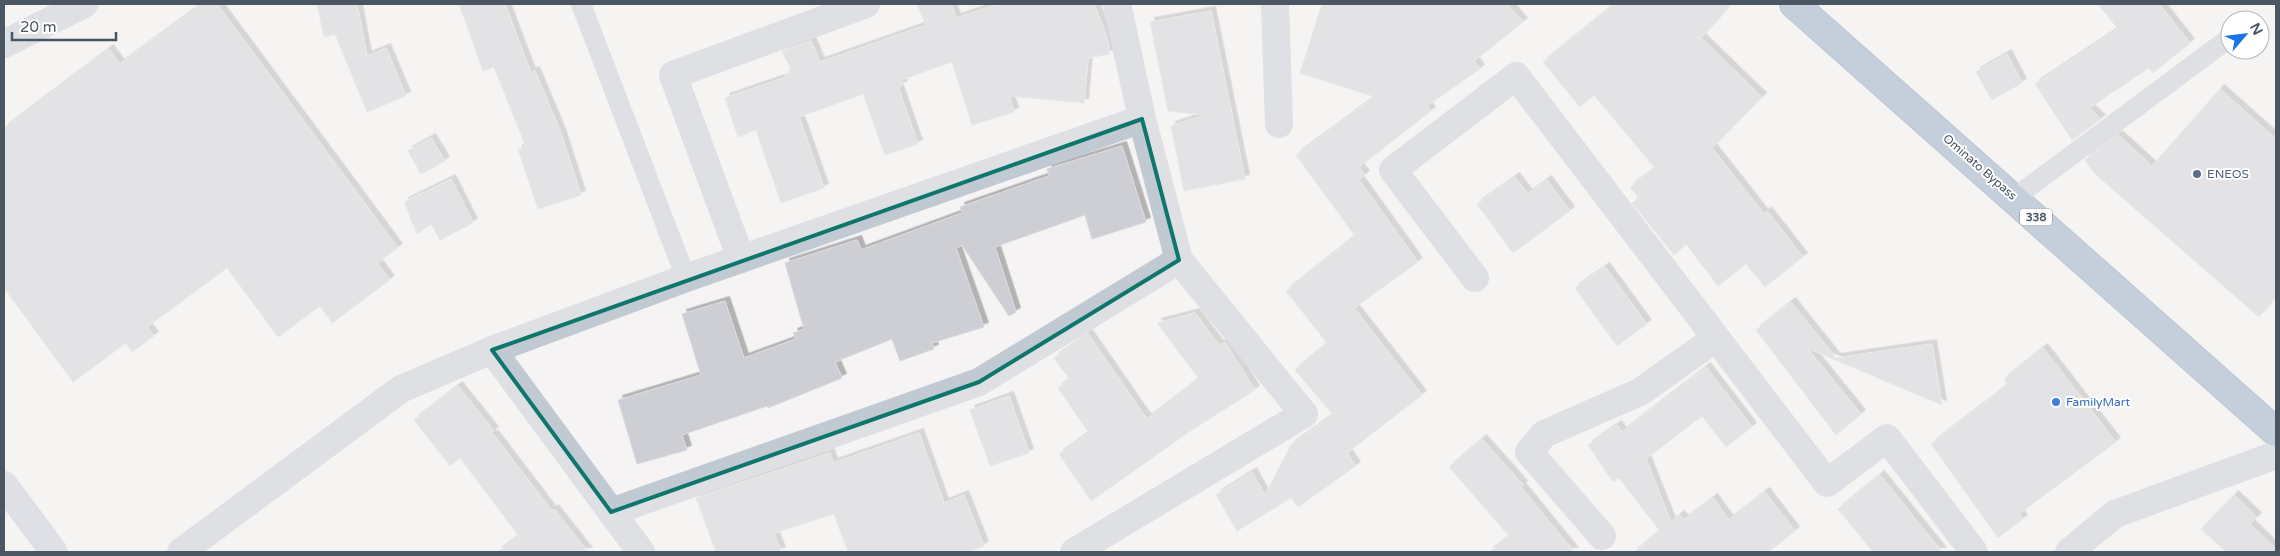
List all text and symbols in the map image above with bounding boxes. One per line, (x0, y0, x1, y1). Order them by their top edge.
scale bar (12, 10, 116, 42)
north arrow (2220, 10, 2270, 60)
text: 20 m (20, 18, 57, 36)
text: N (2246, 20, 2266, 38)
street label: Ominato Bypass (1940, 131, 2020, 203)
place label: ENEOS (2207, 167, 2249, 181)
marker: ENEOS (2191, 168, 2203, 180)
road number: 338 (2020, 208, 2052, 226)
place label: FamilyMart (2066, 395, 2130, 409)
marker: FamilyMart (2050, 396, 2062, 408)

